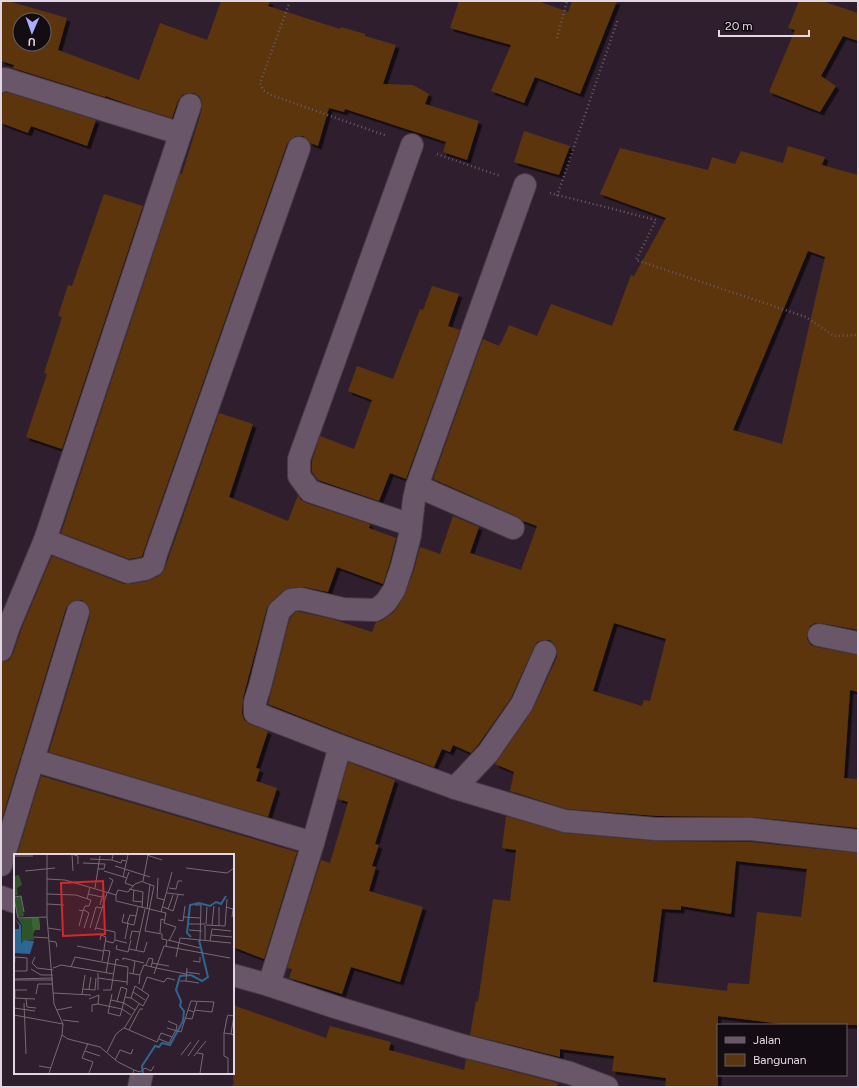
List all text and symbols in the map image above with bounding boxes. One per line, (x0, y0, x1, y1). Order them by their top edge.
north arrow (12, 12, 52, 52)
scale bar (719, 12, 809, 38)
text: 20 m (725, 19, 753, 33)
text: U (27, 35, 36, 48)
inset map (14, 854, 234, 1074)
legend (717, 1024, 847, 1076)
text: Jalan (753, 1033, 781, 1047)
text: Bangunan (753, 1053, 807, 1067)

